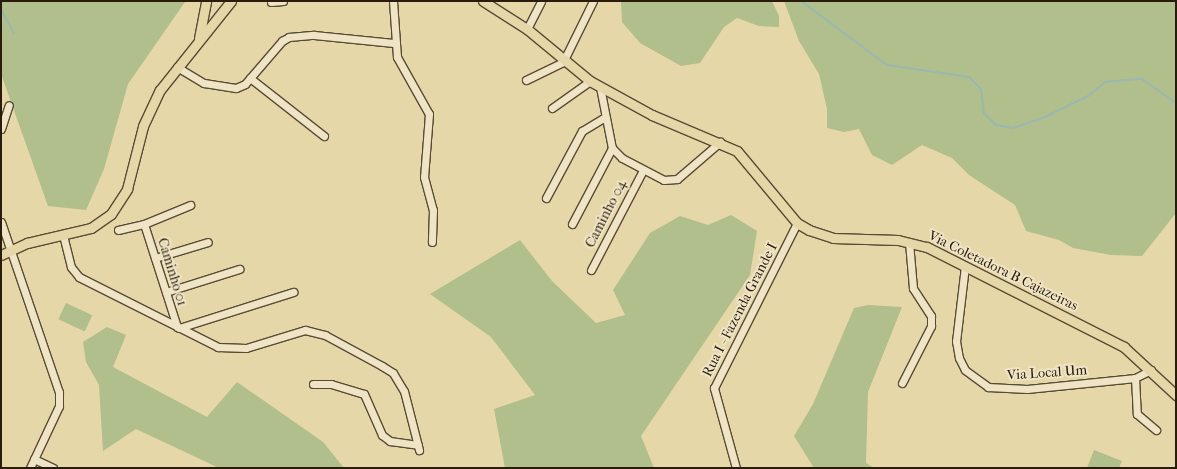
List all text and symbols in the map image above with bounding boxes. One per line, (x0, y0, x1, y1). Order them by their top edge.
street label: Caminho 04 (582, 177, 630, 251)
street label: Via Coletadora B Cajazeiras (926, 227, 1080, 315)
street label: Caminho 01 (154, 236, 190, 308)
street label: Rua I - Fazenda Grande I (699, 240, 781, 380)
street label: Via Local Um (1006, 362, 1088, 384)

